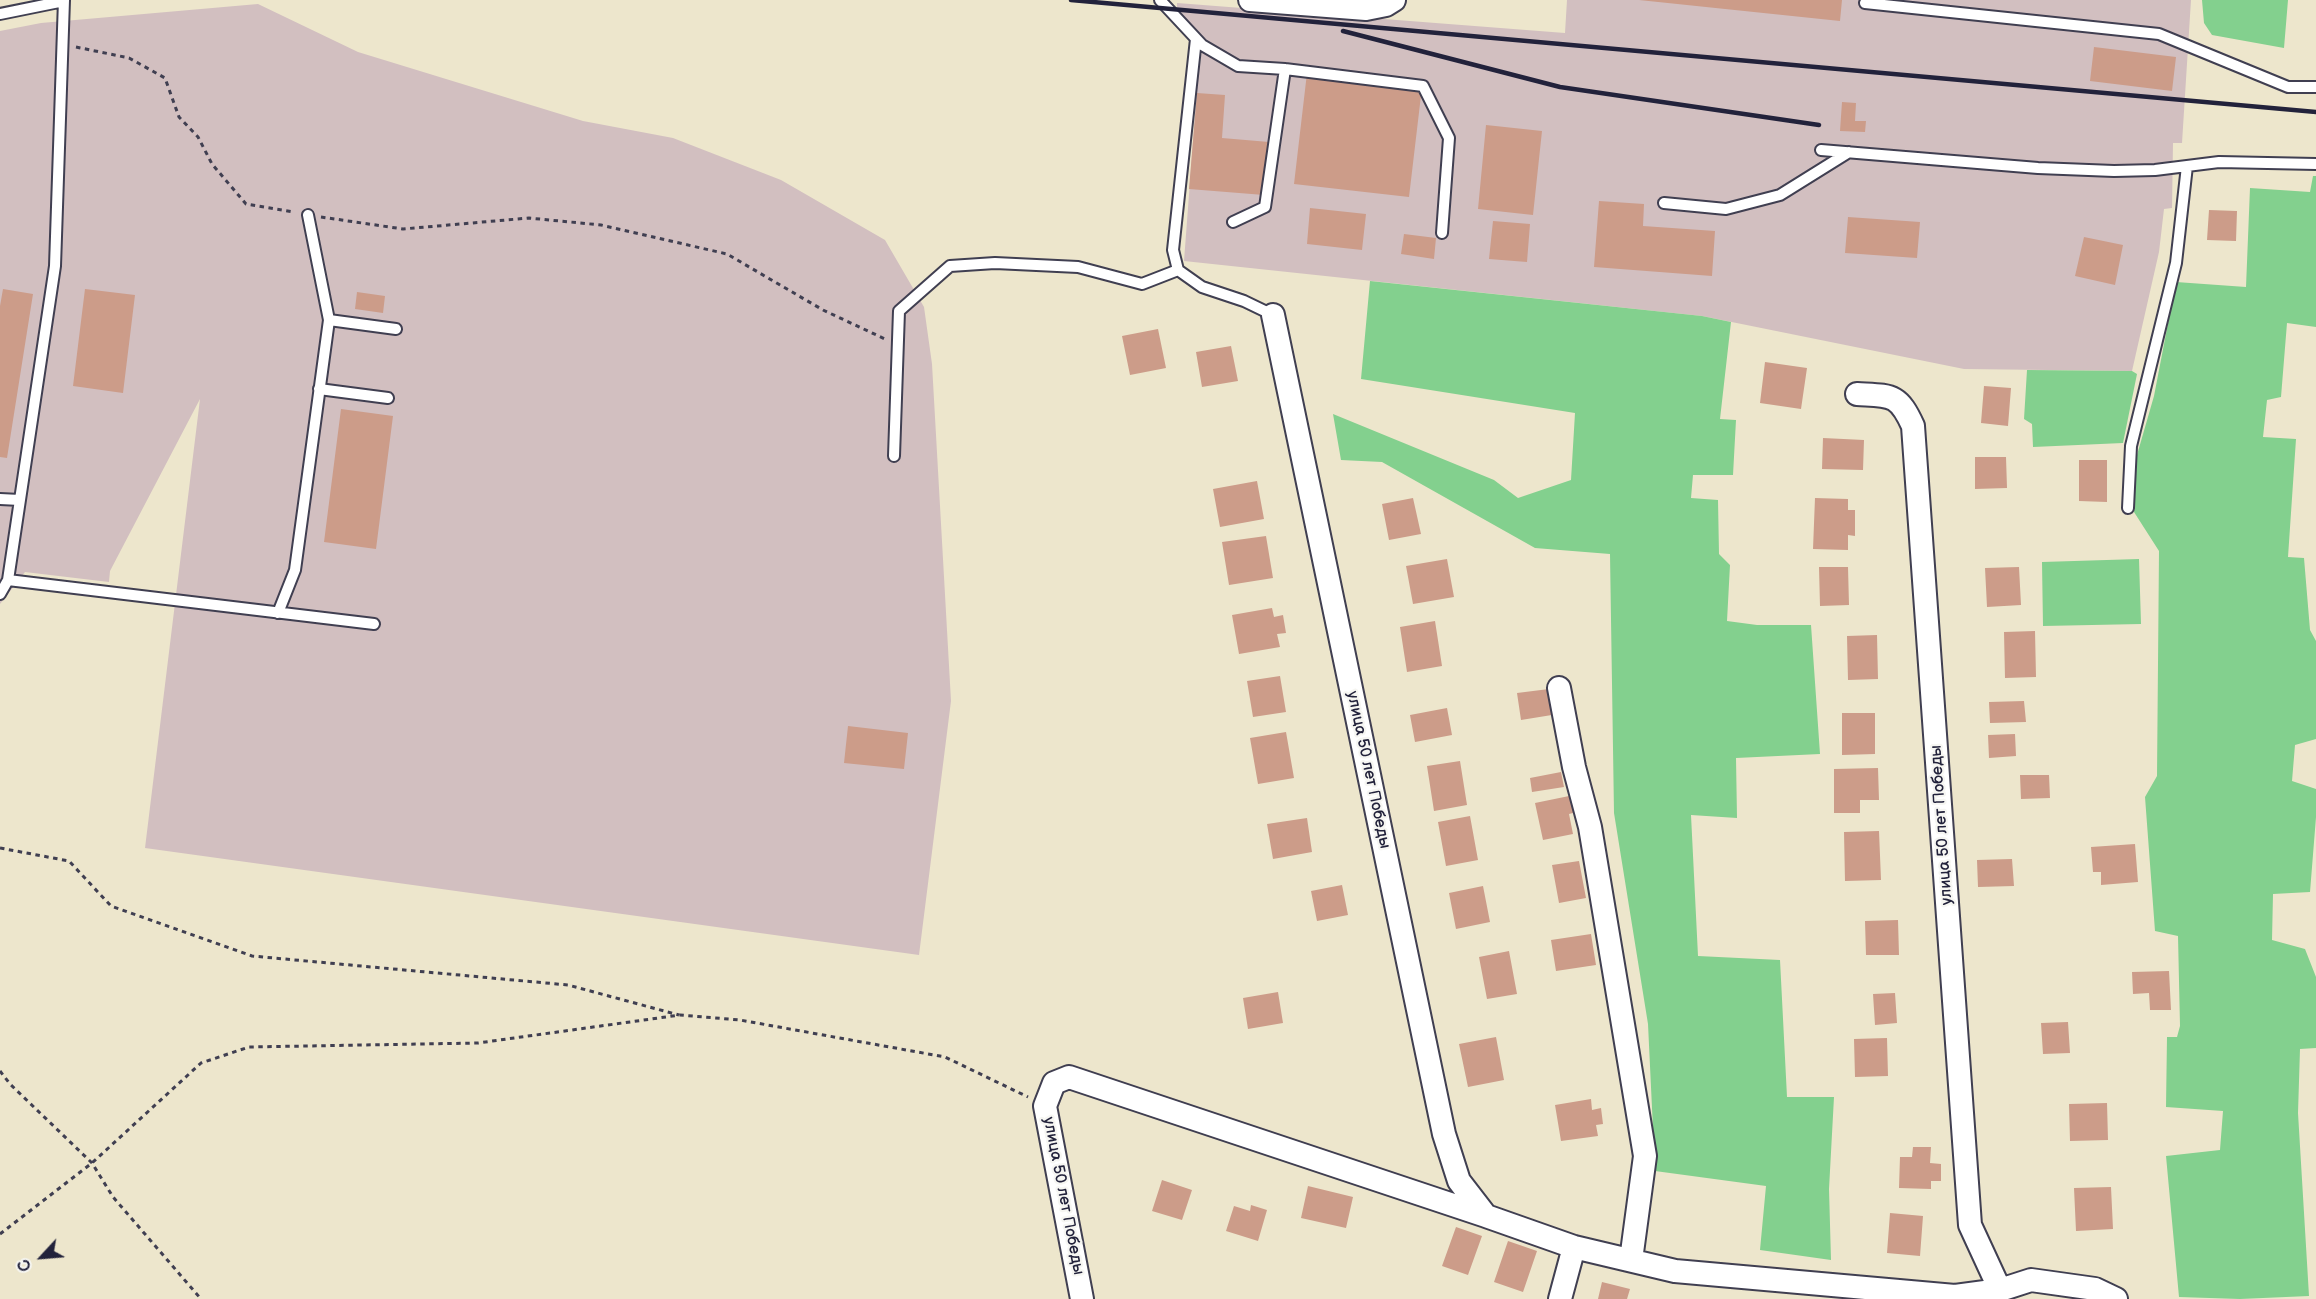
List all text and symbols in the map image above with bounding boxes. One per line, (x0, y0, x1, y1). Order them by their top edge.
street label: улица 50 лет Победы (1342, 690, 1394, 850)
street label: улица 50 лет Победы (1927, 744, 1957, 906)
street label: улица 50 лет Победы (1038, 1115, 1088, 1277)
north arrow (12, 1227, 72, 1287)
text: С (14, 1256, 36, 1274)

